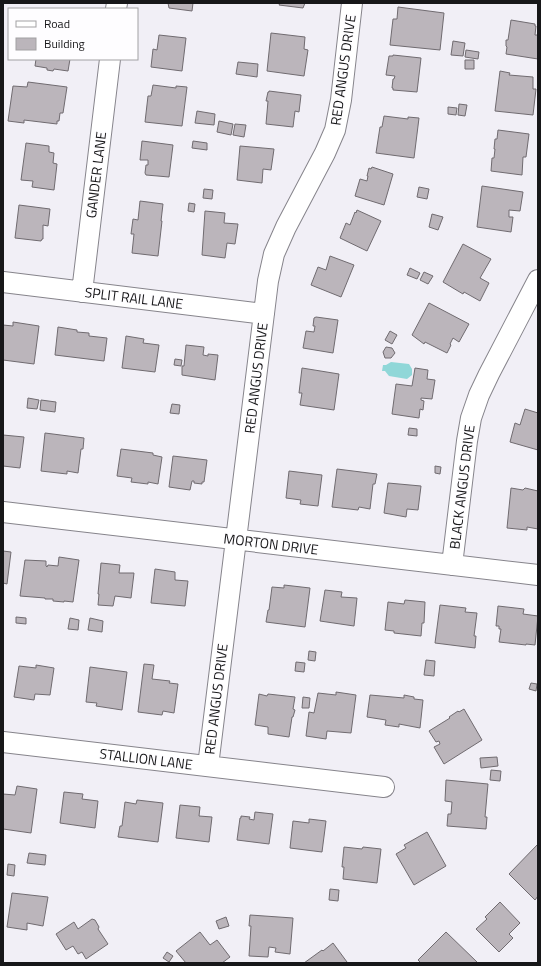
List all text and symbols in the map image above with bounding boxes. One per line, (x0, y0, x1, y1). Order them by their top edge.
legend (8, 8, 138, 60)
street label: RED ANGUS DRIVE (324, 13, 361, 127)
text: Road (44, 14, 70, 33)
text: Building (44, 34, 85, 53)
street label: GANDER LANE (80, 130, 111, 219)
street label: SPLIT RAIL LANE (84, 281, 185, 314)
street label: RED ANGUS DRIVE (238, 321, 273, 435)
street label: BLACK ANGUS DRIVE (443, 423, 480, 550)
street label: MORTON DRIVE (222, 527, 320, 560)
street label: RED ANGUS DRIVE (198, 642, 233, 756)
street label: STALLION LANE (98, 742, 194, 775)

